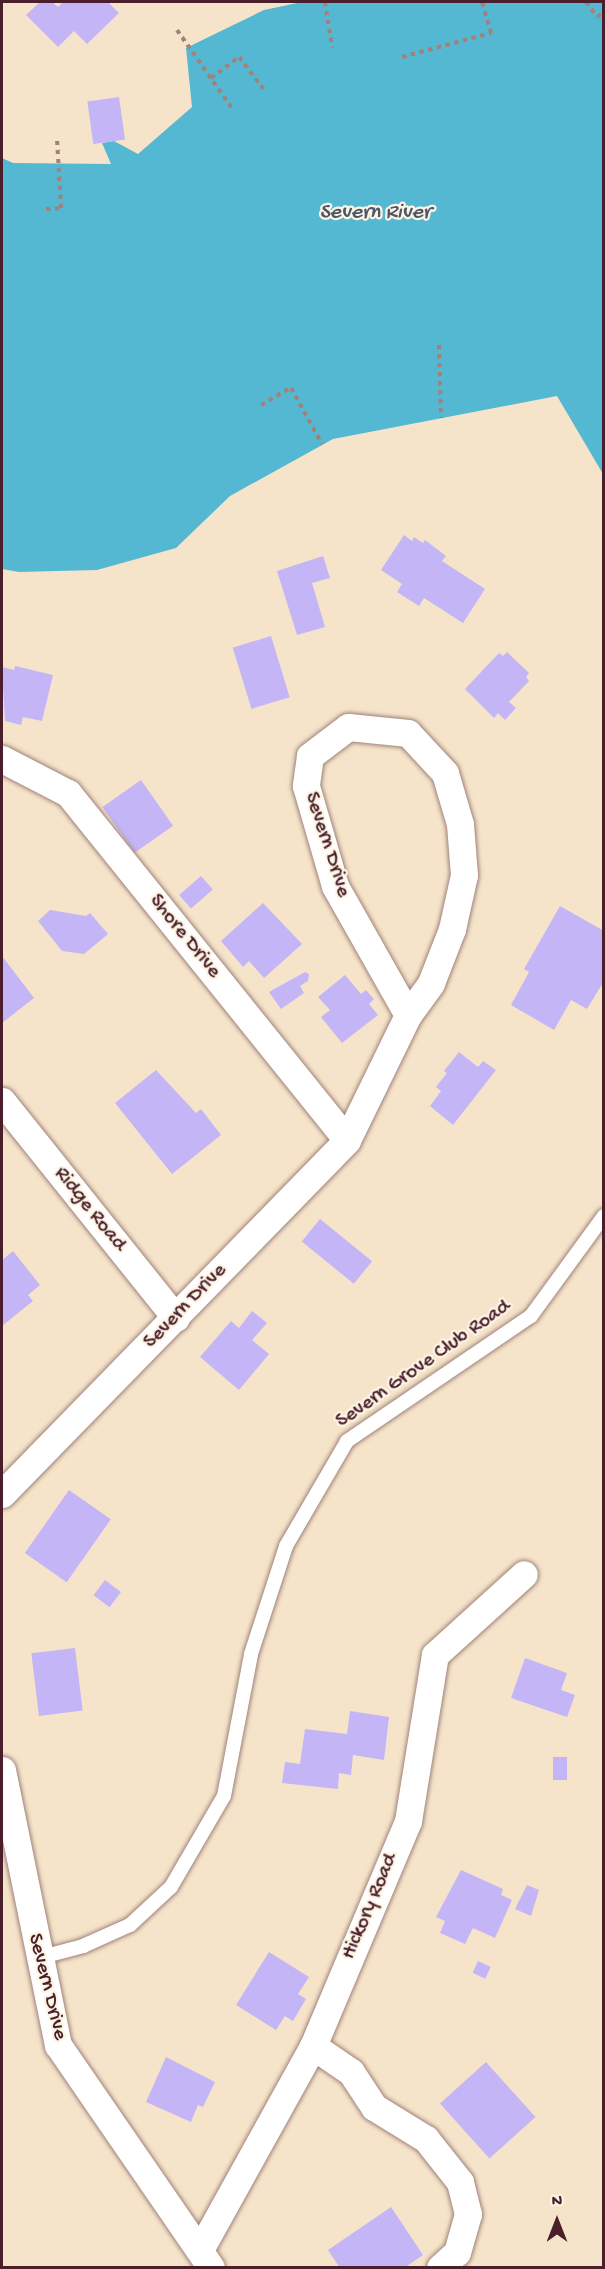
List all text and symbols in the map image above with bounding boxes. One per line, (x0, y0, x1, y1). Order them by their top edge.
water label: Severn River (319, 201, 431, 227)
street label: Severn Drive (297, 789, 355, 901)
street label: Shore Drive (142, 890, 226, 984)
street label: Ridge Road (47, 1163, 131, 1257)
street label: Severn Drive (139, 1259, 233, 1355)
street label: Severn Grove Club Road (332, 1295, 516, 1435)
street label: Hickory Road (337, 1850, 405, 1964)
street label: Severn Drive (21, 1931, 71, 2043)
north arrow (527, 2191, 587, 2251)
text: N (552, 2193, 562, 2212)

